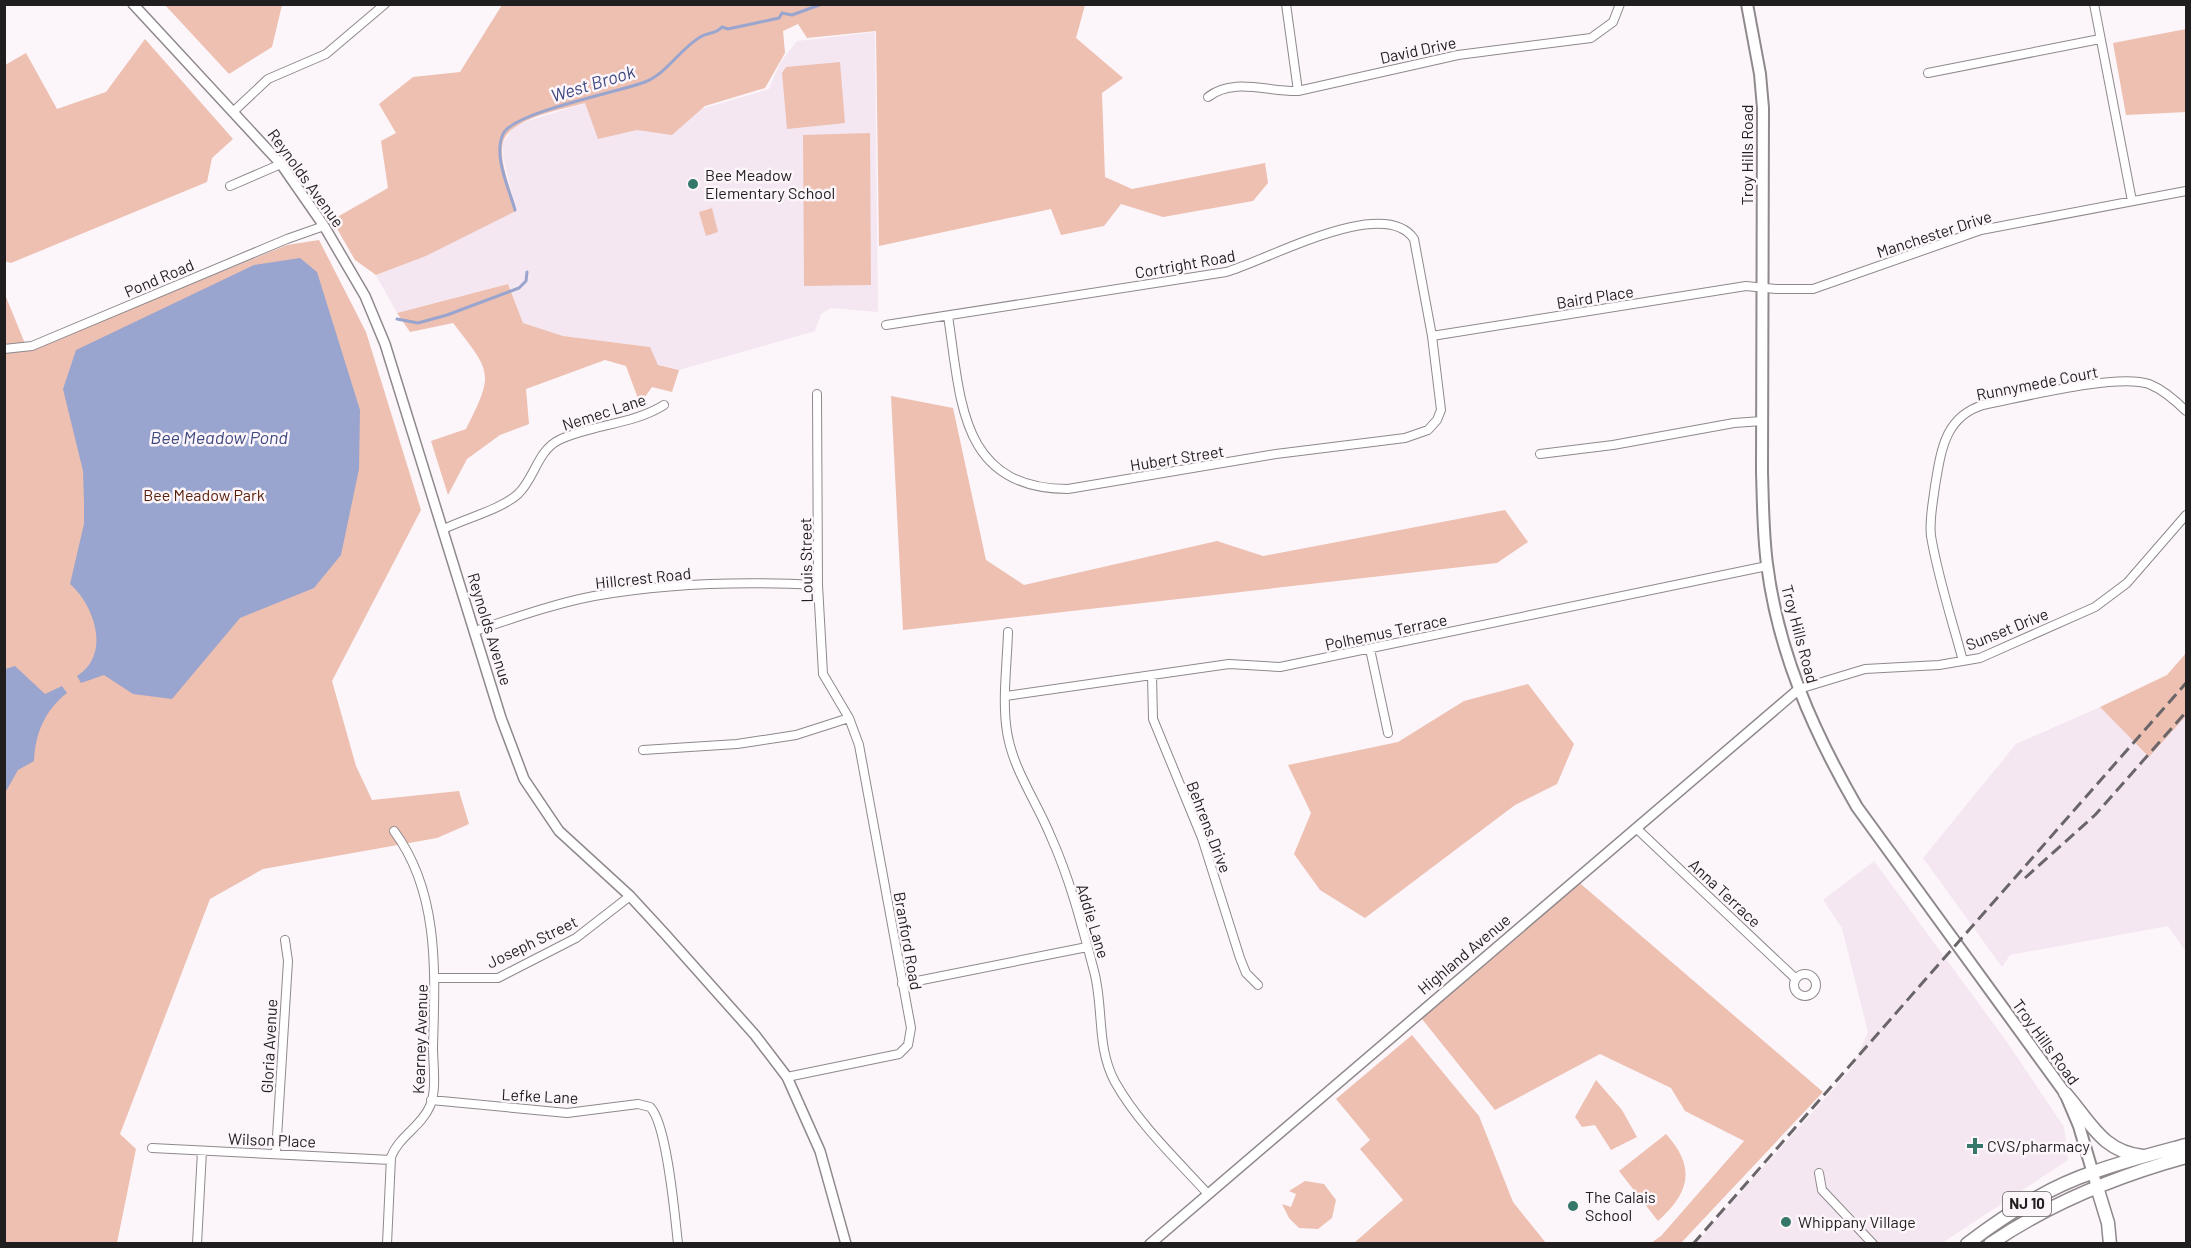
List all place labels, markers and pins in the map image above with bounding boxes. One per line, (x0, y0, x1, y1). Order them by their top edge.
place label: Bee Meadow Elementary School (705, 165, 835, 202)
marker: Bee Meadow Elementary School (686, 177, 700, 191)
place label: CVS/pharmacy (1987, 1136, 2091, 1155)
marker: CVS/pharmacy (1968, 1139, 1982, 1153)
place label: The Calais School (1585, 1187, 1656, 1224)
marker: The Calais School (1566, 1199, 1580, 1213)
place label: Whippany Village (1798, 1212, 1916, 1231)
marker: Whippany Village (1779, 1215, 1793, 1229)

